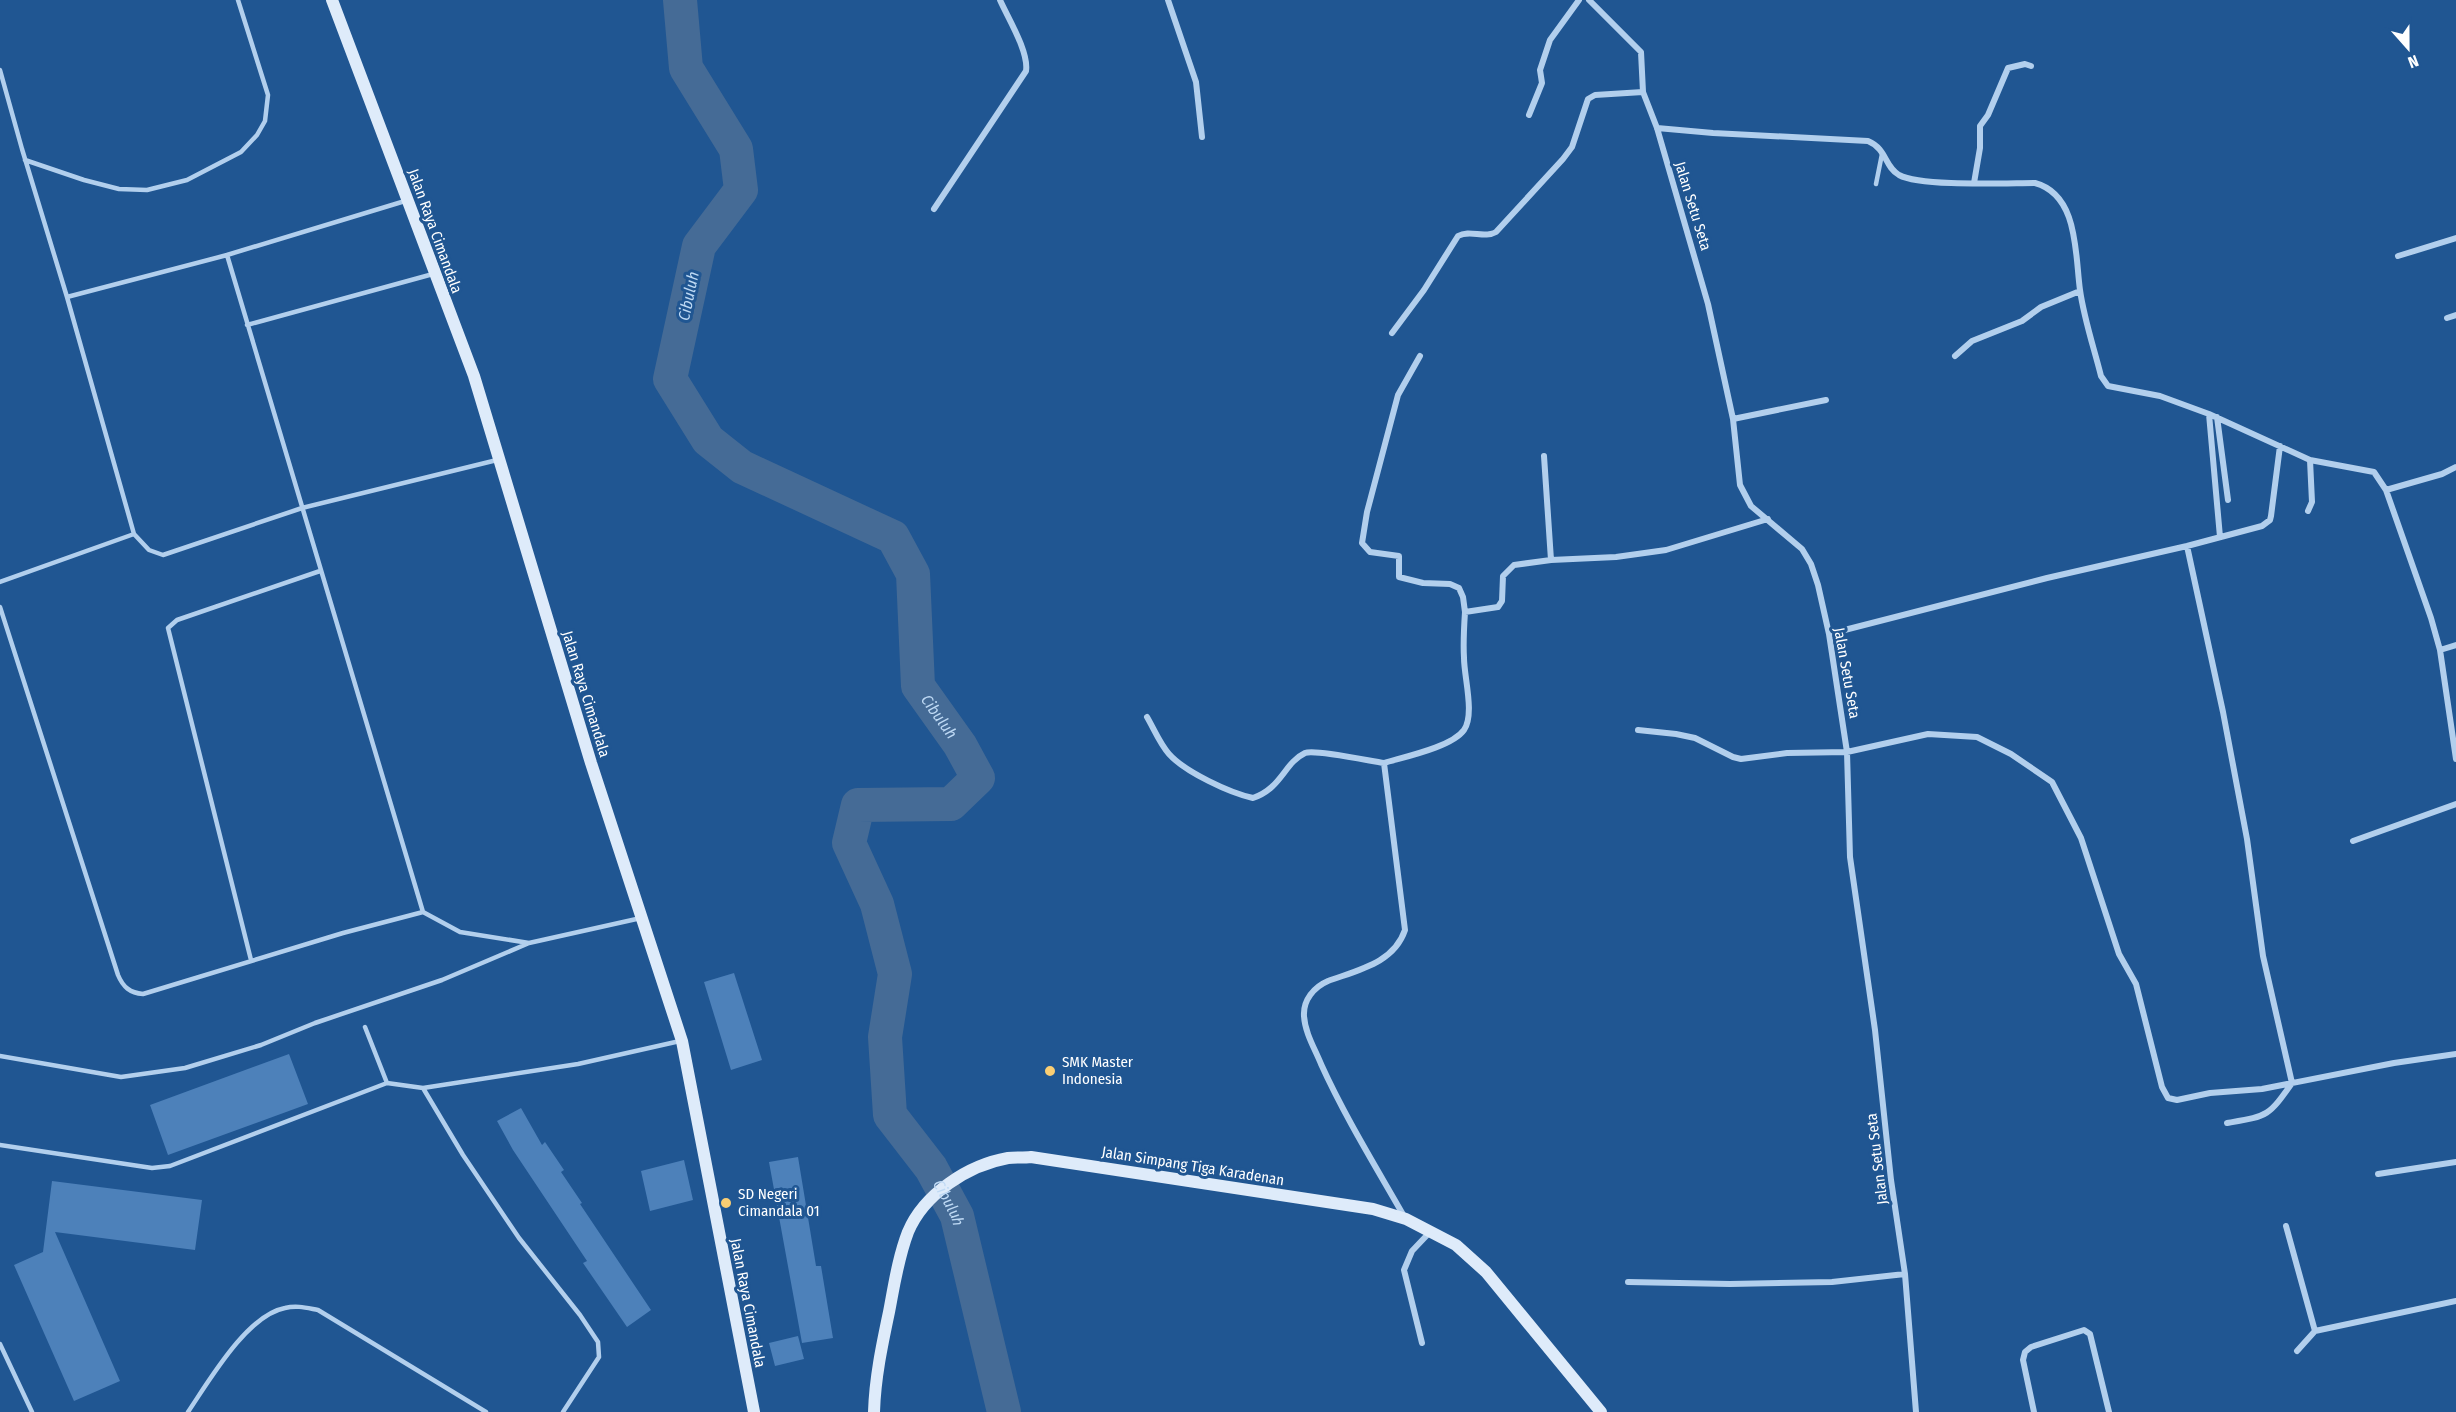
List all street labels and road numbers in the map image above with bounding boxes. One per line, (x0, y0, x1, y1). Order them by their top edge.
street label: Jalan Setu Seta (1671, 159, 1715, 253)
street label: Jalan Raya Cimandala (404, 166, 466, 296)
street label: Jalan Setu Seta (1830, 626, 1864, 720)
street label: Jalan Raya Cimandala (558, 629, 614, 759)
street label: Jalan Setu Seta (1862, 1112, 1892, 1206)
street label: Jalan Simpang Tiga Karadenan (1100, 1143, 1286, 1189)
street label: Jalan Raya Cimandala (727, 1237, 769, 1369)

